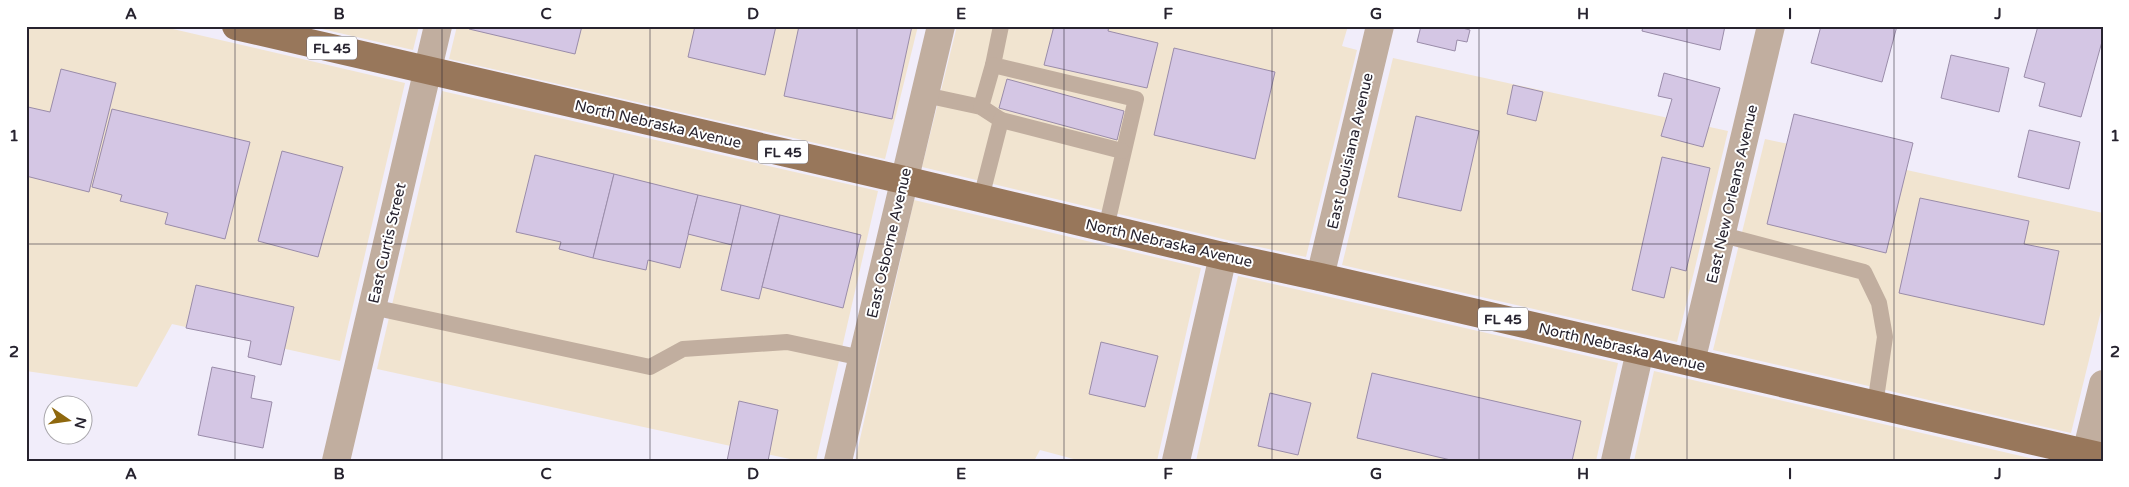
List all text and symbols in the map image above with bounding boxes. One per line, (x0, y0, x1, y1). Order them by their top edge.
text: A (125, 4, 137, 24)
text: B (333, 4, 345, 24)
text: C (540, 4, 552, 24)
text: D (747, 4, 759, 24)
text: E (956, 4, 966, 24)
text: F (1163, 4, 1173, 24)
text: G (1370, 4, 1382, 24)
text: H (1577, 4, 1589, 24)
text: I (1788, 4, 1792, 24)
text: J (1993, 4, 2002, 24)
road number: FL 45 (307, 36, 357, 59)
street label: East Louisiana Avenue (1323, 71, 1377, 231)
street label: North Nebraska Avenue (573, 96, 743, 152)
street label: East New Orleans Avenue (1703, 103, 1761, 285)
text: 1 (9, 126, 19, 146)
text: 1 (2110, 126, 2120, 146)
road number: FL 45 (758, 140, 808, 163)
street label: East Osborne Avenue (863, 166, 915, 320)
street label: East Curtis Street (364, 181, 410, 305)
street label: North Nebraska Avenue (1084, 215, 1254, 271)
road number: FL 45 (1478, 308, 1528, 330)
street label: North Nebraska Avenue (1537, 319, 1707, 375)
text: 2 (9, 342, 19, 362)
text: 2 (2110, 342, 2120, 362)
north arrow (42, 394, 92, 444)
text: N (71, 415, 90, 430)
text: A (125, 464, 137, 484)
text: B (333, 464, 345, 484)
text: C (540, 464, 552, 484)
text: D (747, 464, 759, 484)
text: E (956, 464, 966, 484)
text: F (1163, 464, 1173, 484)
text: G (1370, 464, 1382, 484)
text: H (1577, 464, 1589, 484)
text: I (1788, 464, 1792, 484)
text: J (1993, 464, 2002, 484)

